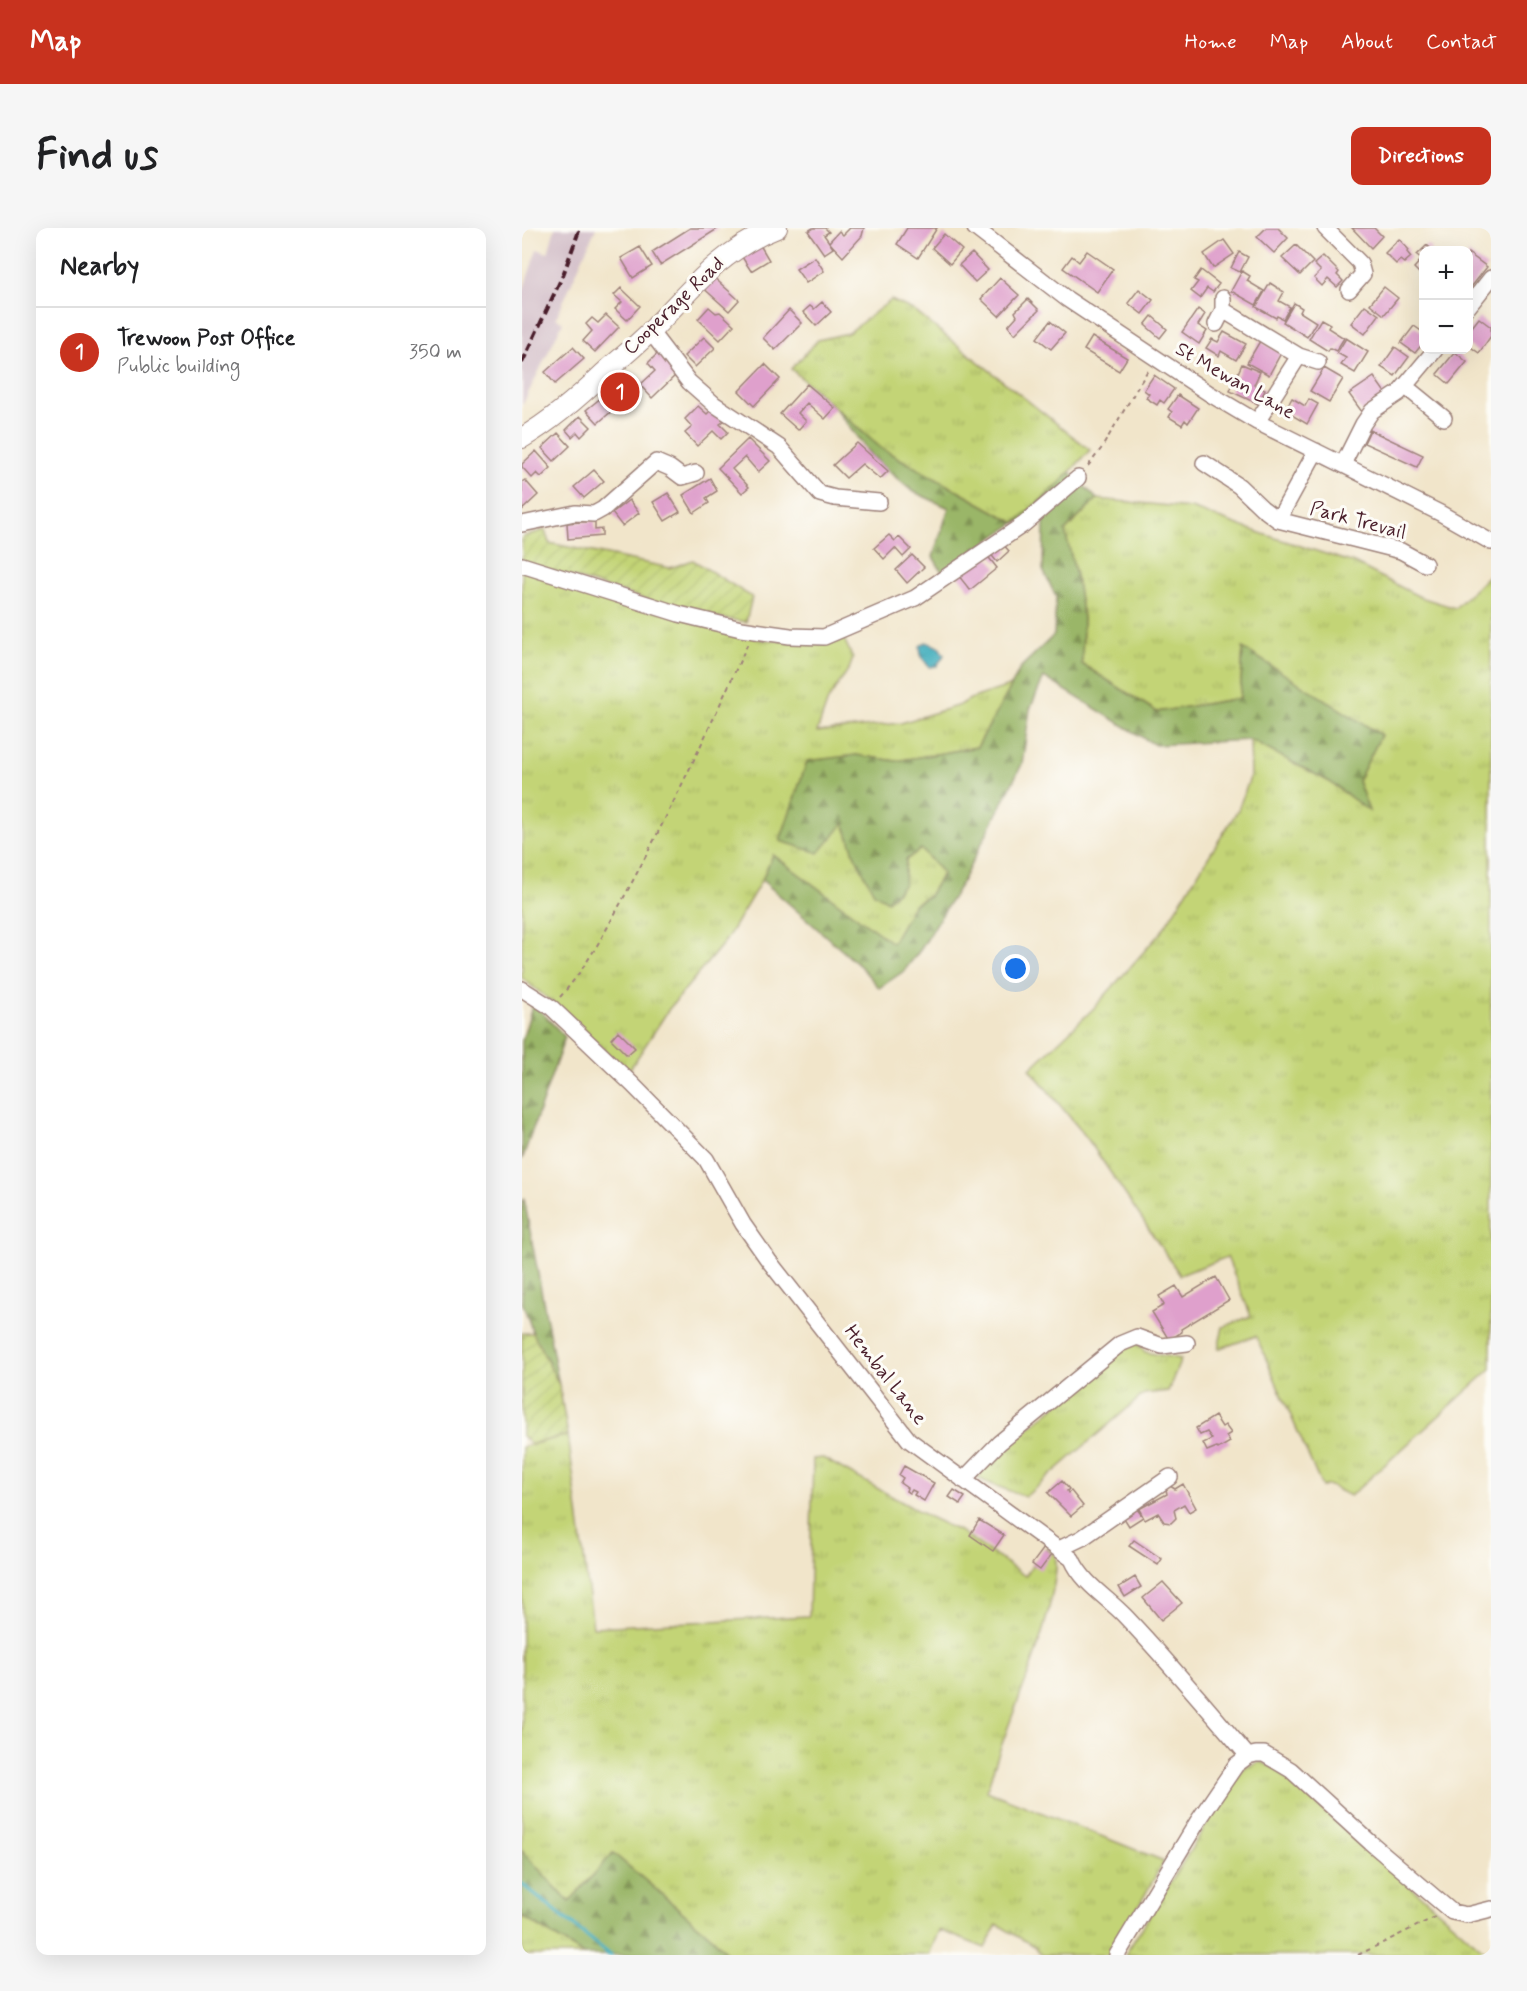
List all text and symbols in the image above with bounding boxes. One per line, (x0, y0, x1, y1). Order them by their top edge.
text: Map (30, 24, 81, 61)
text: Home (1185, 28, 1237, 56)
text: Map (1270, 28, 1308, 56)
text: About (1341, 28, 1393, 56)
text: Contact (1426, 28, 1497, 56)
button: Directions (1351, 127, 1491, 185)
text: Find us (36, 129, 158, 184)
map controls (1419, 246, 1473, 354)
button: + (1419, 246, 1473, 300)
text: Nearby (60, 250, 139, 284)
street label: Cooperage Road (618, 251, 730, 361)
button: − (1419, 300, 1473, 354)
text: Trewoon Post Office (117, 325, 295, 353)
street label: St Mewan Lane (1170, 336, 1300, 426)
text: 1 (75, 339, 84, 366)
text: 350 m (409, 339, 462, 366)
text: Public building (117, 353, 240, 380)
pin: 1 (600, 370, 640, 414)
street label: Park Trevail (1307, 495, 1409, 547)
your location (1001, 954, 1030, 983)
street label: Hembal Lane (837, 1319, 933, 1431)

